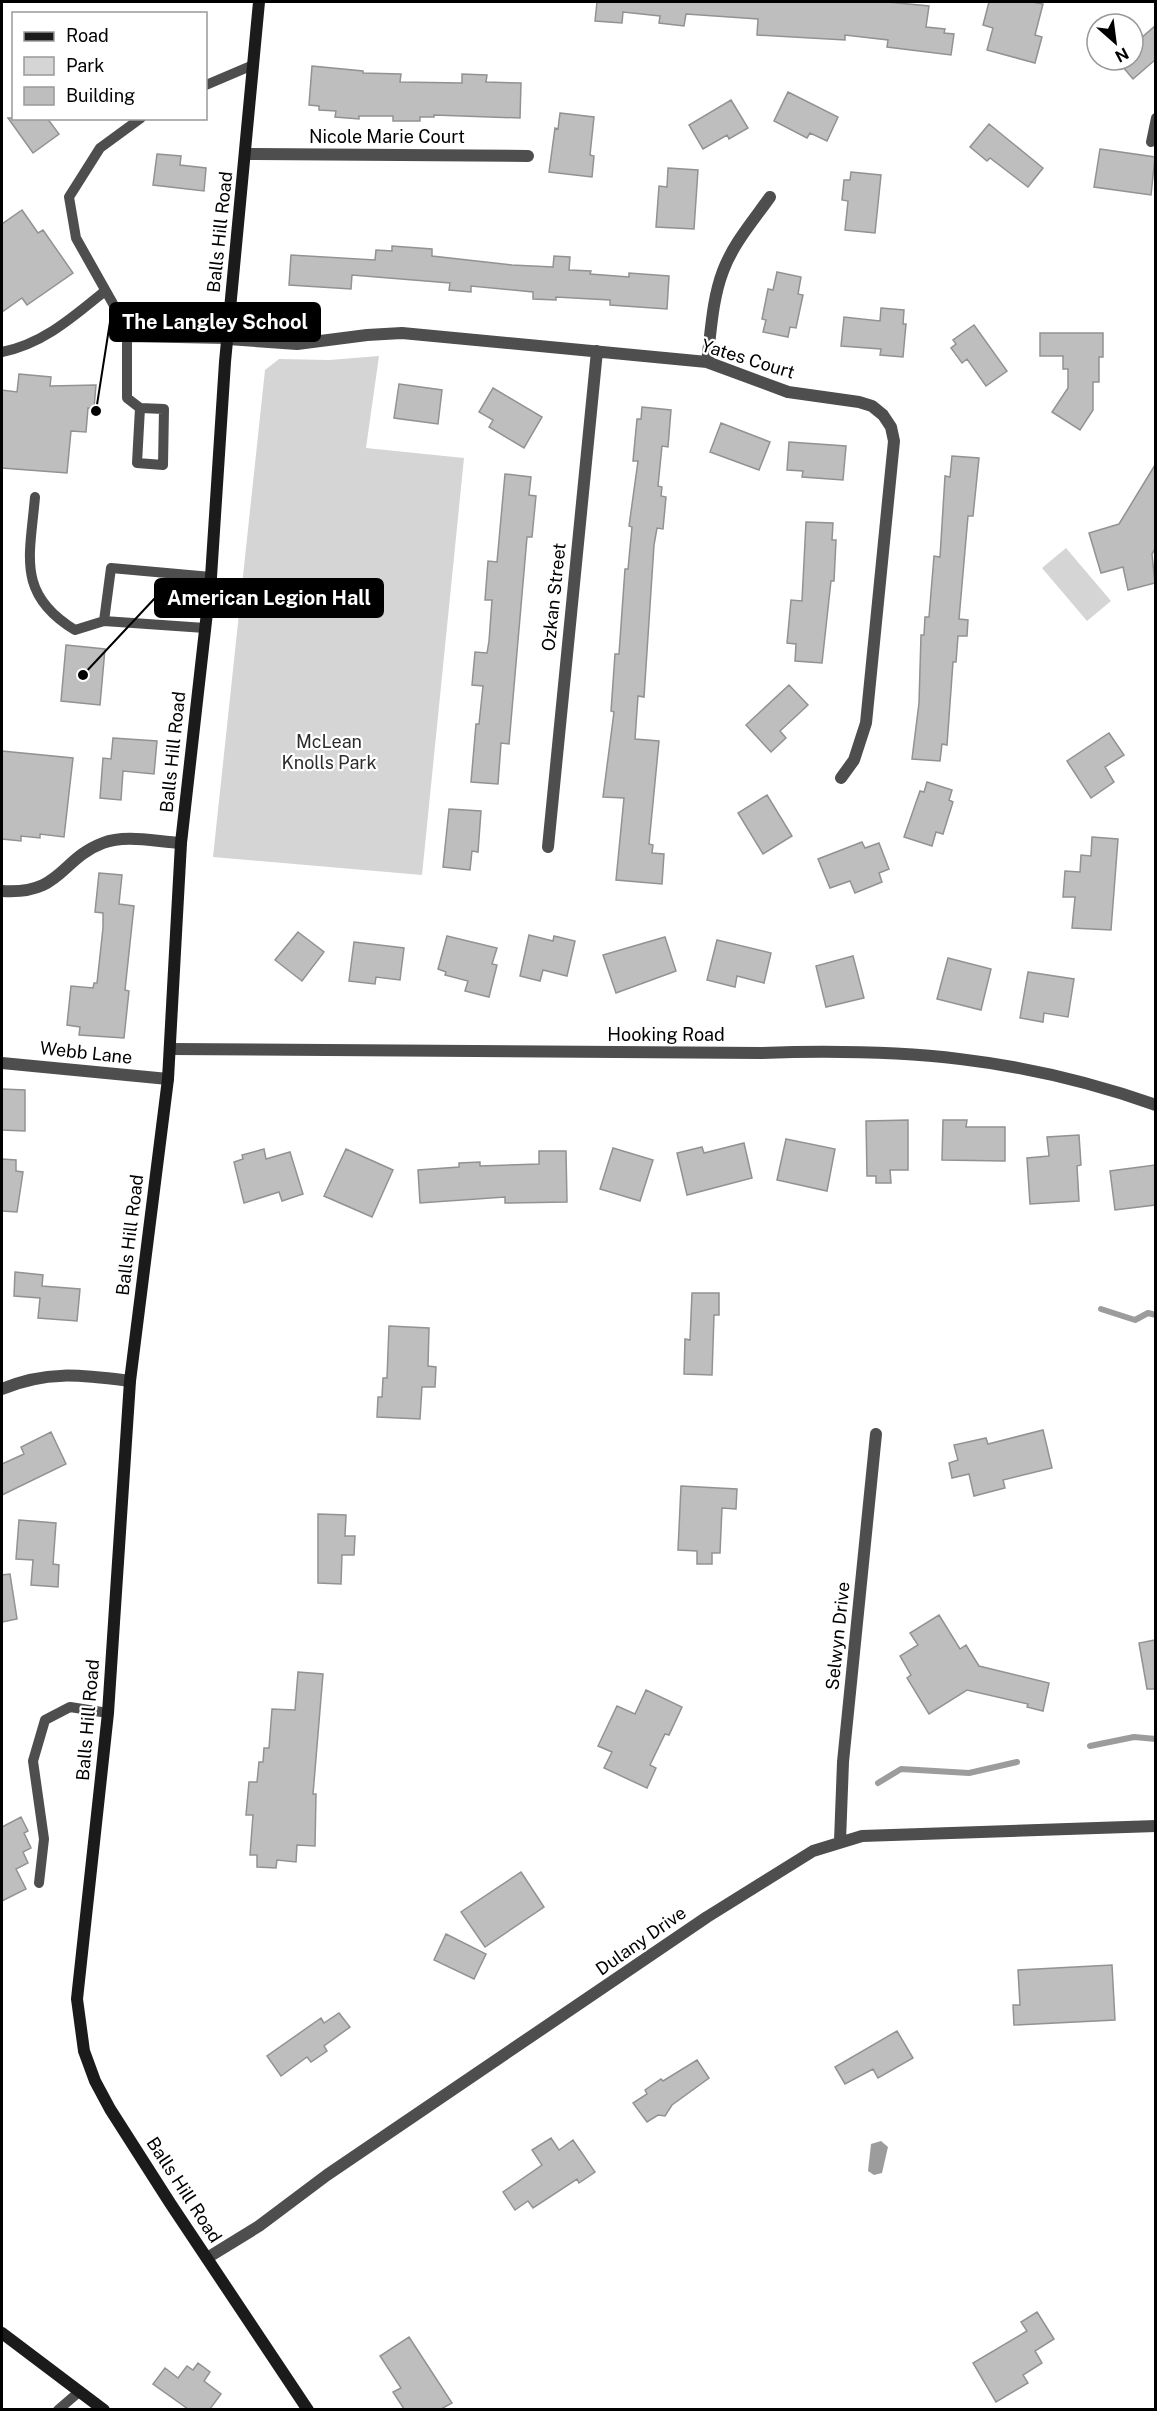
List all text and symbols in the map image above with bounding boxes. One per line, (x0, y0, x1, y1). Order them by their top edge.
legend (12, 12, 207, 120)
north arrow (1085, 12, 1145, 72)
text: Road (66, 25, 109, 46)
text: N (1112, 43, 1132, 66)
text: Park (66, 55, 104, 76)
text: Building (66, 85, 135, 106)
street label: Nicole Marie Court (309, 126, 465, 147)
street label: Balls Hill Road (203, 170, 236, 294)
callout: The Langley School (110, 303, 320, 341)
text: The Langley School (122, 310, 308, 334)
street label: Yates Court (699, 334, 797, 383)
street label: Ozkan Street (537, 542, 570, 652)
callout: American Legion Hall (155, 579, 383, 617)
text: American Legion Hall (167, 586, 371, 610)
street label: Balls Hill Road (156, 690, 189, 814)
park label: McLean Knolls Park (281, 731, 377, 773)
street label: Hooking Road (607, 1024, 725, 1045)
street label: Webb Lane (39, 1037, 133, 1068)
street label: Balls Hill Road (112, 1173, 147, 1297)
street label: Selwyn Drive (821, 1581, 854, 1691)
street label: Balls Hill Road (72, 1658, 103, 1782)
street label: Dulany Drive (591, 1902, 690, 1979)
street label: Balls Hill Road (142, 2133, 226, 2247)

